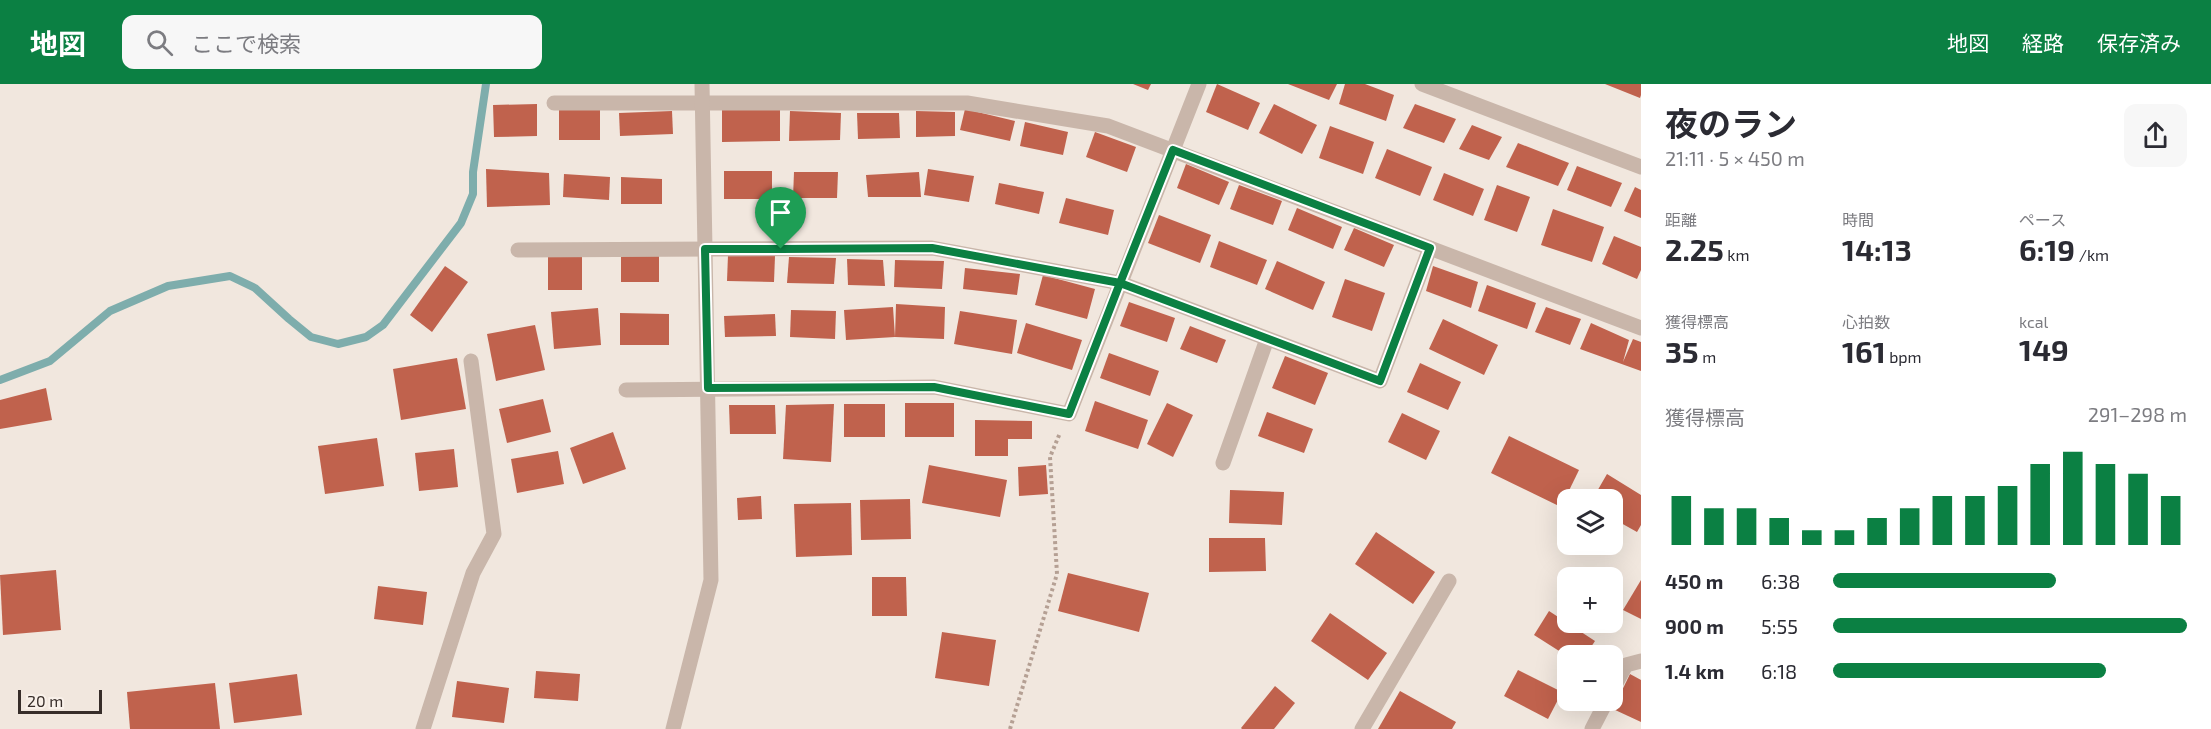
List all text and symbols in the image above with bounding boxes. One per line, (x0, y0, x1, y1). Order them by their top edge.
search box (122, 15, 542, 69)
text: 地図 (30, 26, 86, 60)
icon: search (143, 26, 176, 59)
text: ここで検索 (191, 30, 301, 56)
text: 地図 (1947, 30, 1989, 55)
text: 経路 (2022, 30, 2064, 55)
text: 保存済み (2097, 30, 2181, 55)
text: 夜のラン (1665, 103, 1797, 143)
button: share (2124, 104, 2187, 167)
text: 21:11 · 5 × 450 m (1665, 146, 1805, 170)
pin (755, 187, 806, 249)
icon: arrive (764, 196, 797, 229)
text: 距離 (1665, 210, 1697, 229)
text: 時間 (1842, 210, 1874, 229)
text: ペース (2019, 210, 2066, 229)
text: 2.25 (1665, 231, 1724, 267)
text: 14:13 (1842, 231, 1912, 267)
text: 6:19 (2019, 231, 2075, 267)
text: km (1724, 245, 1749, 264)
text: /km (2075, 245, 2109, 264)
text: 獲得標高 (1665, 312, 1729, 331)
text: 心拍数 (1842, 312, 1890, 331)
text: kcal (2019, 312, 2048, 331)
text: 149 (2019, 331, 2069, 367)
text: 35 (1665, 333, 1699, 369)
text: 161 (1842, 333, 1886, 369)
text: m (1699, 347, 1716, 366)
text: bpm (1886, 347, 1922, 366)
text: 291–298 m (2088, 402, 2187, 426)
text: 獲得標高 (1665, 405, 1745, 429)
map controls (1557, 489, 1623, 711)
button: layers (1557, 489, 1623, 555)
button: + (1557, 567, 1623, 633)
text: 450 m (1665, 569, 1723, 593)
text: 6:38 (1761, 569, 1800, 593)
text: 900 m (1665, 614, 1724, 638)
text: 5:55 (1761, 614, 1798, 638)
button: − (1557, 645, 1623, 711)
text: 1.4 km (1665, 659, 1724, 683)
text: 6:18 (1761, 659, 1797, 683)
scale bar (18, 687, 102, 714)
text: 20 m (27, 691, 63, 710)

